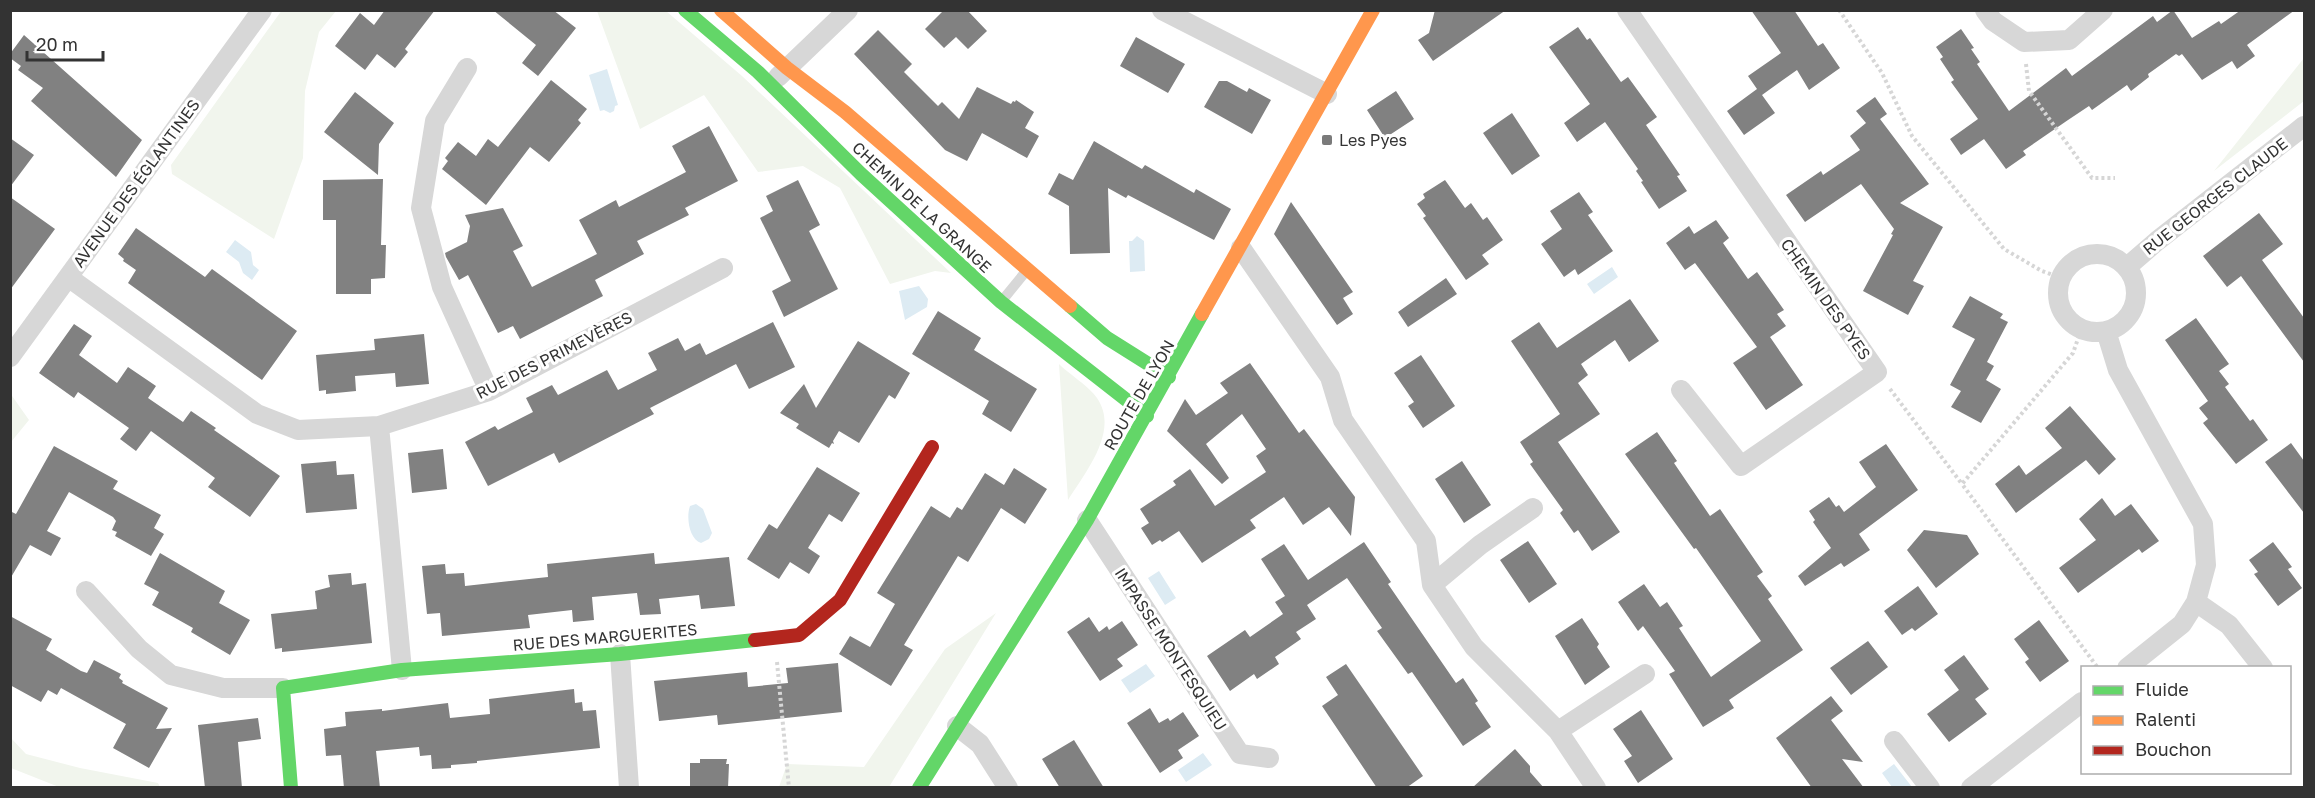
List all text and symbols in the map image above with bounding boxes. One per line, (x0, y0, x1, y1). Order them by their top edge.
scale bar (27, 24, 104, 62)
text: 20 m (36, 33, 78, 55)
street label: AVENUE DES ÉGLANTINES (68, 95, 204, 271)
place label: Les Pyes (1339, 130, 1407, 150)
marker: Les Pyes (1320, 133, 1334, 147)
street label: RUE GEORGES CLAUDE (2139, 133, 2291, 259)
street label: CHEMIN DE LA GRANGE (848, 137, 996, 277)
street label: CHEMIN DES PYES (1777, 234, 1875, 364)
street label: RUE DES PRIMEVÈRES (472, 307, 636, 403)
street label: ROUTE DE LYON (1099, 336, 1179, 454)
street label: IMPASSE MONTESQUIEU (1111, 564, 1231, 734)
street label: RUE DES MARGUERITES (512, 619, 698, 655)
legend (2081, 666, 2291, 774)
text: Fluide (2135, 678, 2189, 700)
text: Ralenti (2135, 708, 2196, 730)
text: Bouchon (2135, 738, 2212, 760)

